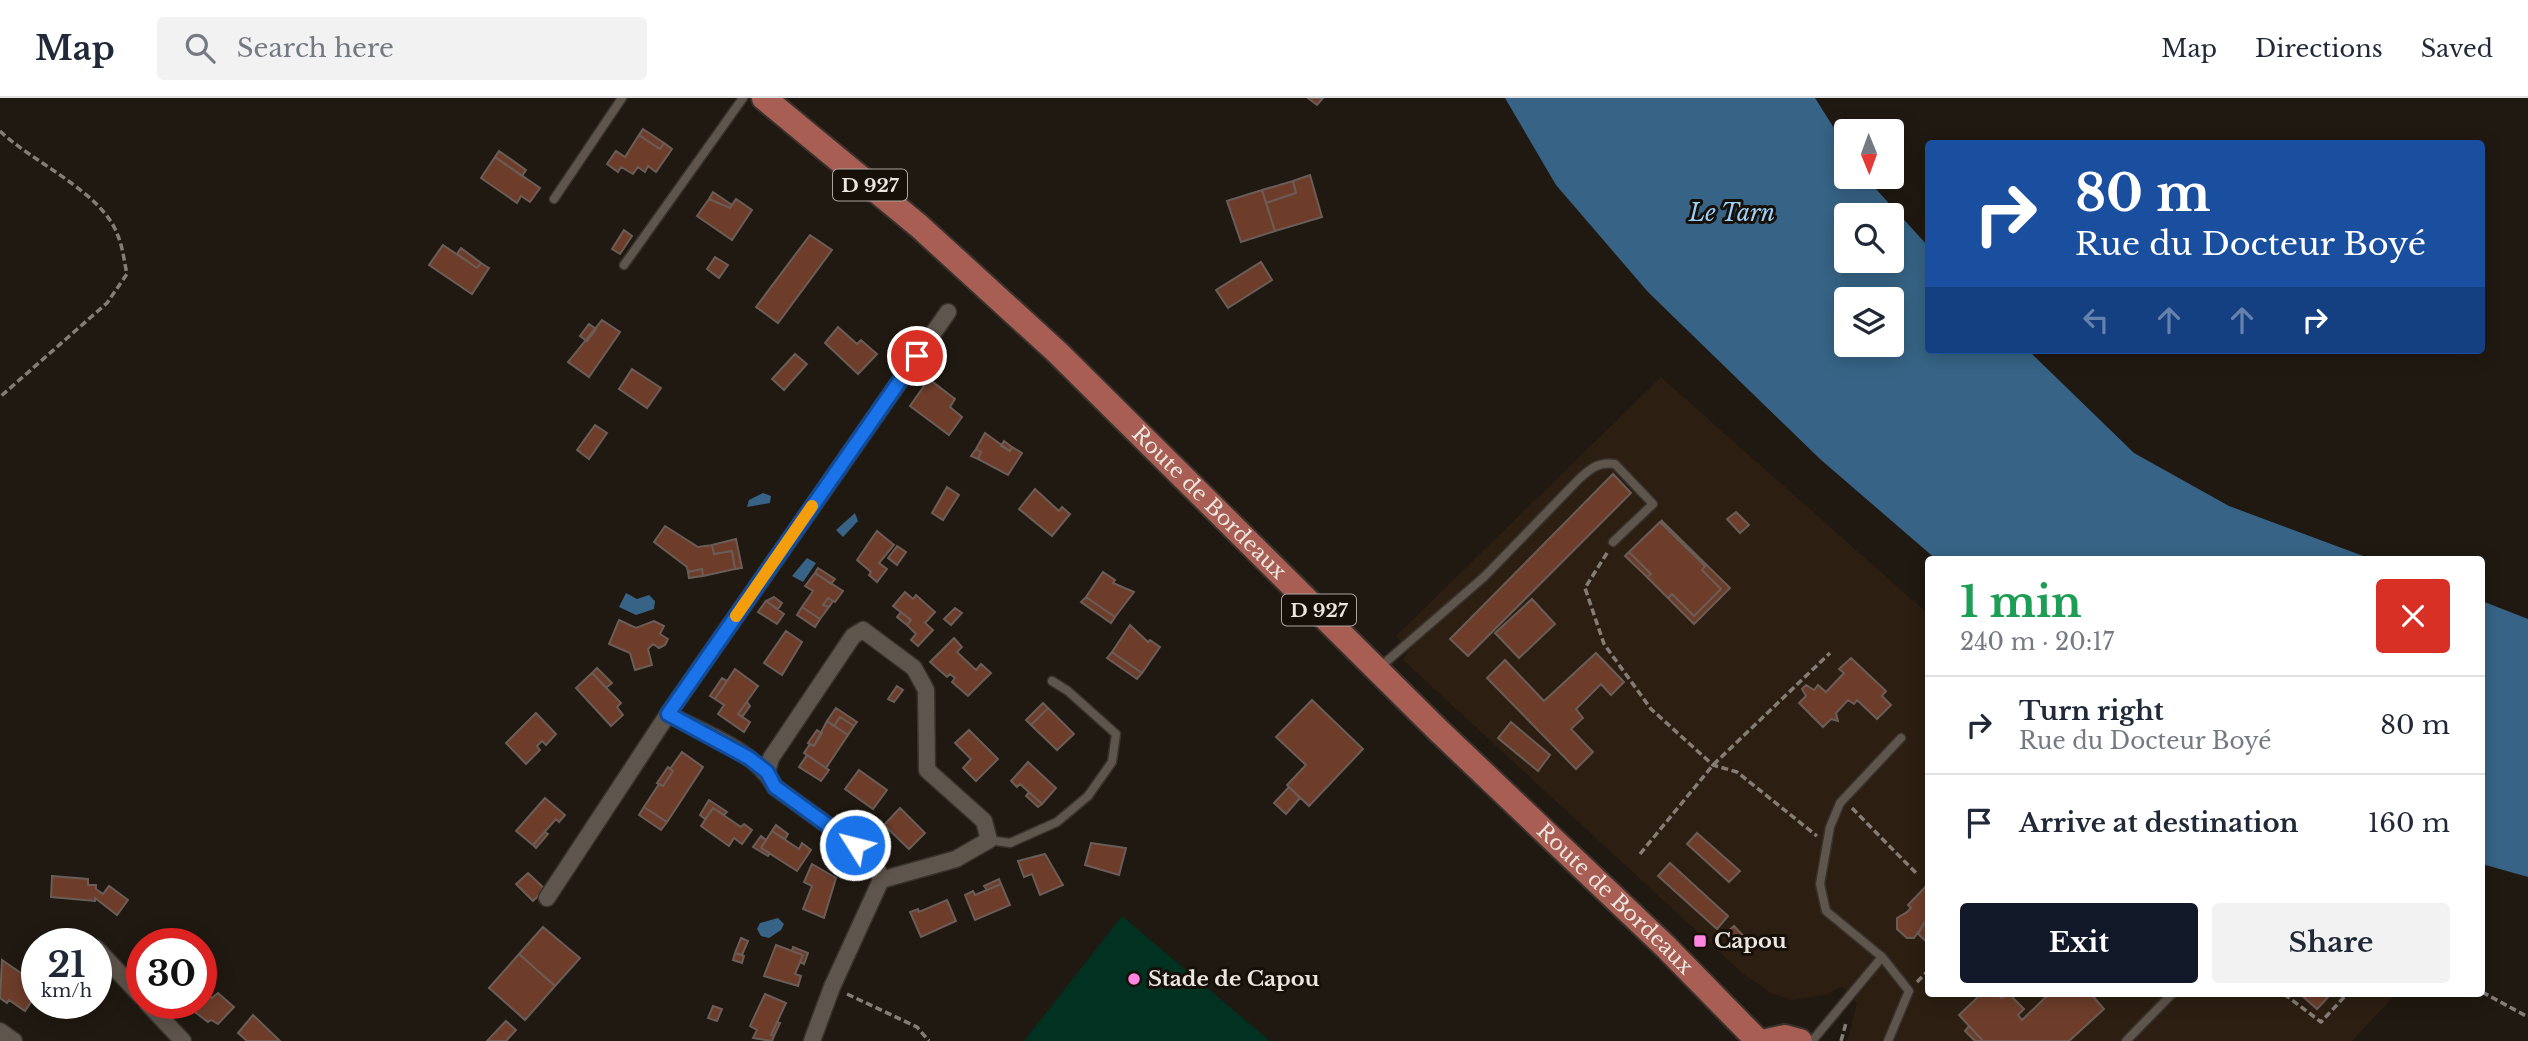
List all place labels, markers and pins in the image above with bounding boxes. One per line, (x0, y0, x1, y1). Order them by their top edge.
pin (887, 326, 947, 386)
place label: Capou (1714, 928, 1787, 954)
marker: Capou (1692, 933, 1708, 949)
place label: Stade de Capou (1148, 966, 1320, 992)
marker: Stade de Capou (1126, 971, 1142, 987)

